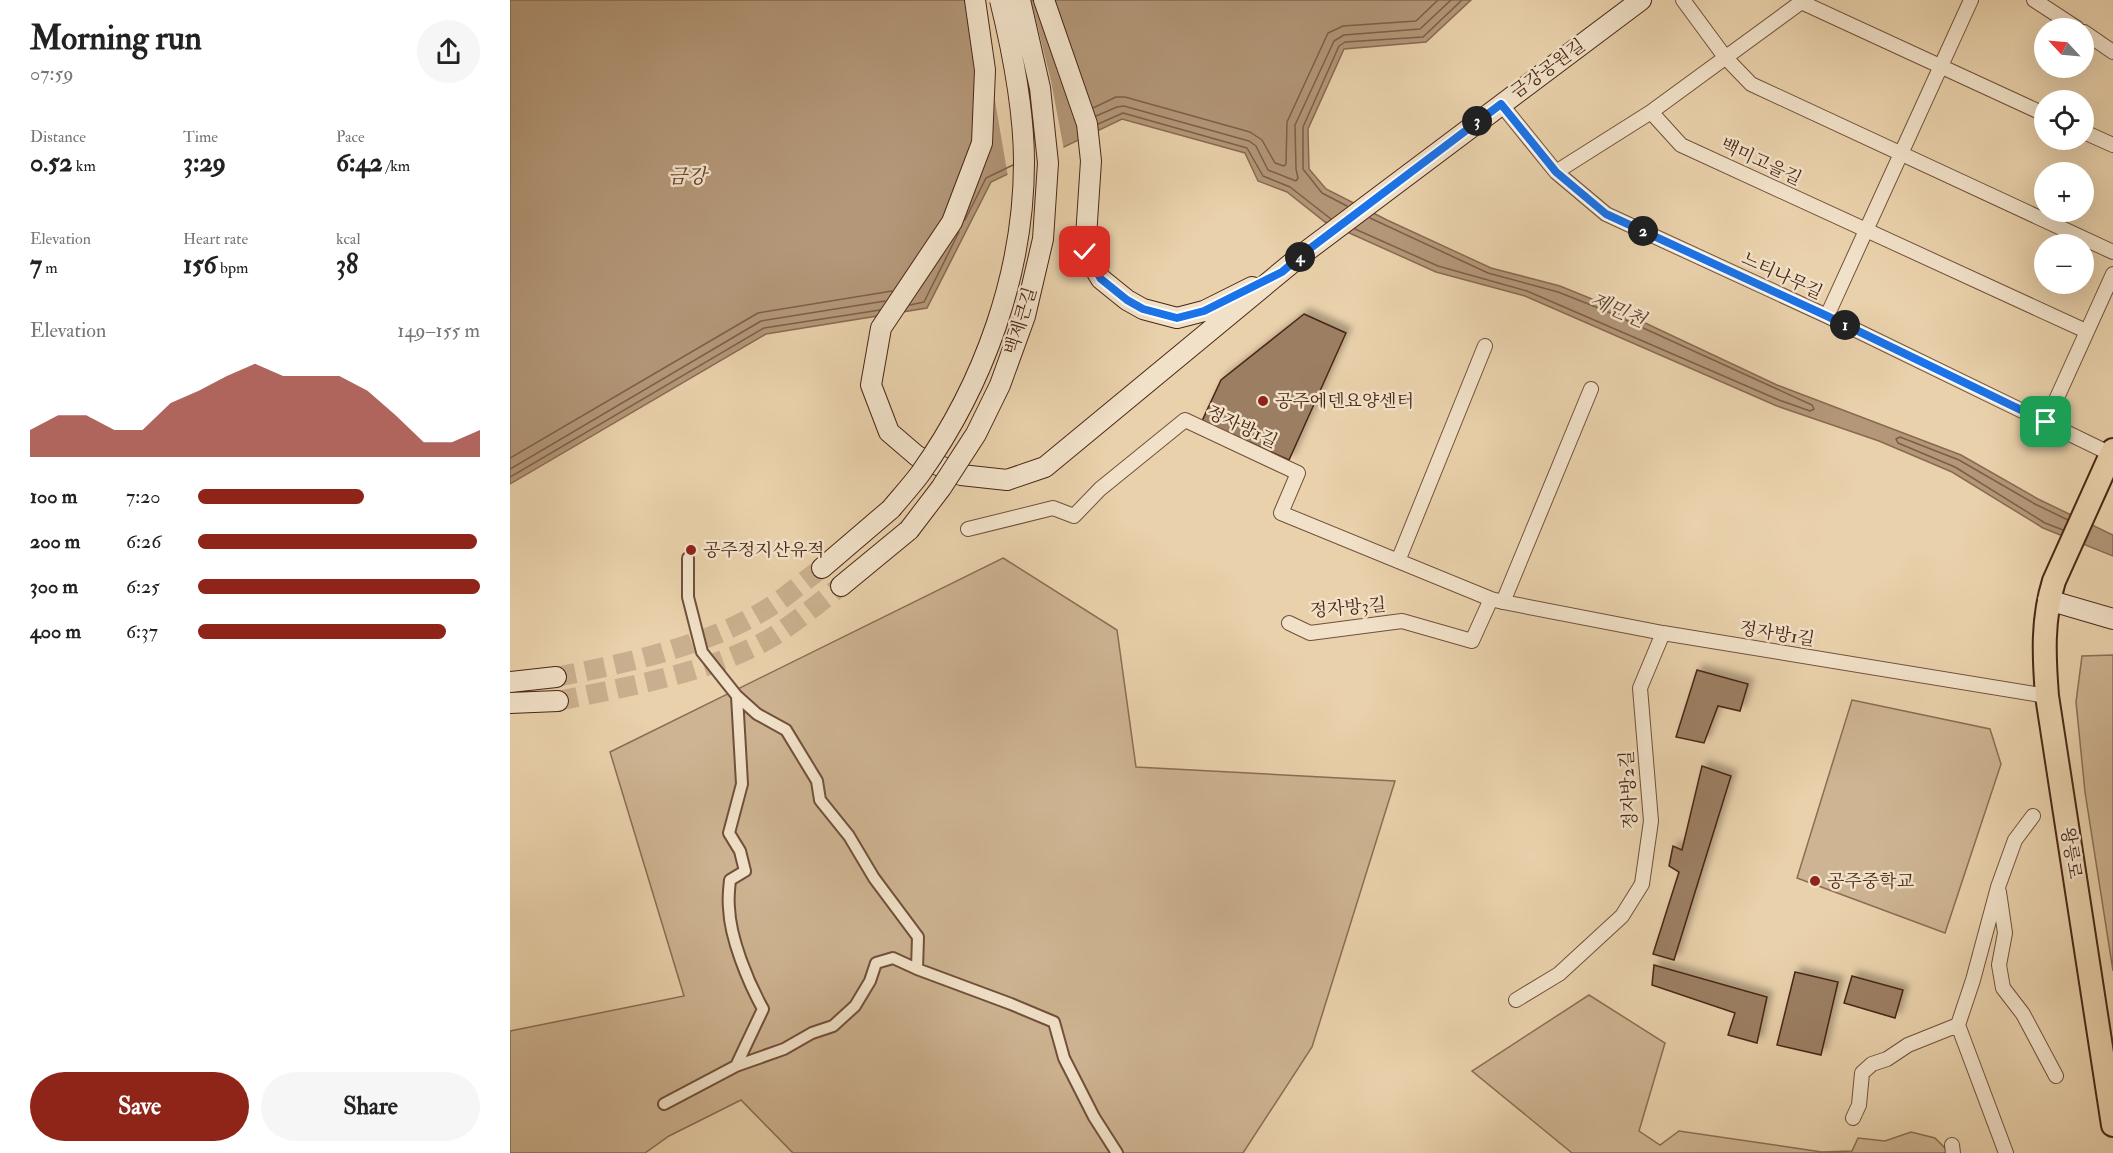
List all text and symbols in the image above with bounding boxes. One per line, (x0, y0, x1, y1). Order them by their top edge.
text: Morning run (30, 18, 202, 59)
north arrow (2034, 18, 2094, 78)
map controls (2034, 18, 2094, 294)
button: share (417, 20, 480, 83)
street label: 금강공원길 (1506, 34, 1590, 104)
text: 07:59 (30, 61, 73, 86)
button: locate (2034, 90, 2094, 150)
pin: 3 (1462, 106, 1492, 136)
text: 3 (1474, 111, 1480, 131)
text: Distance (30, 127, 86, 147)
text: Time (183, 127, 218, 147)
text: Pace (336, 127, 365, 147)
street label: 백미고을길 (1717, 133, 1805, 191)
text: 0.52 (30, 147, 72, 179)
text: 3:29 (183, 147, 226, 179)
text: 6:42 (336, 147, 383, 179)
text: km (72, 156, 96, 176)
text: /km (383, 156, 410, 176)
button: + (2034, 162, 2094, 222)
water label: 금강 (668, 164, 709, 189)
pin: 2 (1628, 216, 1658, 246)
text: 2 (1639, 221, 1647, 241)
pin (1059, 226, 1110, 277)
text: Elevation (30, 229, 91, 249)
text: Heart rate (183, 229, 248, 249)
text: kcal (336, 229, 361, 249)
button: − (2034, 234, 2094, 294)
icon: check (1068, 235, 1101, 268)
pin: 4 (1285, 242, 1315, 272)
text: 4 (1296, 247, 1304, 267)
street label: 느티나무길 (1738, 247, 1826, 305)
text: 7 (30, 249, 42, 281)
text: 156 (183, 249, 217, 281)
text: 38 (336, 249, 358, 281)
text: m (42, 258, 58, 278)
text: bpm (217, 258, 248, 278)
street label: 백제큰길 (1000, 284, 1042, 358)
water label: 제민천 (1586, 287, 1651, 334)
pin: 1 (1830, 310, 1860, 340)
text: 1 (1842, 315, 1848, 335)
text: Elevation (30, 318, 106, 343)
text: 149–155 m (397, 318, 480, 343)
place label: 공주에덴요양센터 (1275, 390, 1414, 413)
marker: 공주에덴요양센터 (1256, 394, 1270, 408)
pin (2020, 396, 2071, 447)
street label: 정자방1길 (1203, 401, 1281, 453)
icon: arrive (2029, 405, 2062, 438)
text: 100 m (30, 484, 77, 509)
text: 7:20 (126, 484, 161, 509)
text: 200 m (30, 529, 80, 554)
text: 6:26 (126, 529, 161, 554)
place label: 공주정지산유적 (703, 539, 825, 562)
marker: 공주정지산유적 (684, 543, 698, 557)
text: 300 m (30, 574, 78, 599)
text: 6:25 (126, 574, 160, 599)
street label: 정자방3길 (1309, 593, 1387, 623)
street label: 정자방1길 (1738, 617, 1816, 651)
text: 400 m (30, 619, 81, 644)
text: 6:37 (126, 619, 158, 644)
street label: 정자방2길 (1615, 750, 1643, 830)
street label: 왕릉로 (2056, 825, 2086, 881)
place label: 공주중학교 (1827, 870, 1915, 893)
marker: 공주중학교 (1808, 874, 1822, 888)
button: Save (30, 1072, 249, 1141)
button: Share (261, 1072, 480, 1141)

